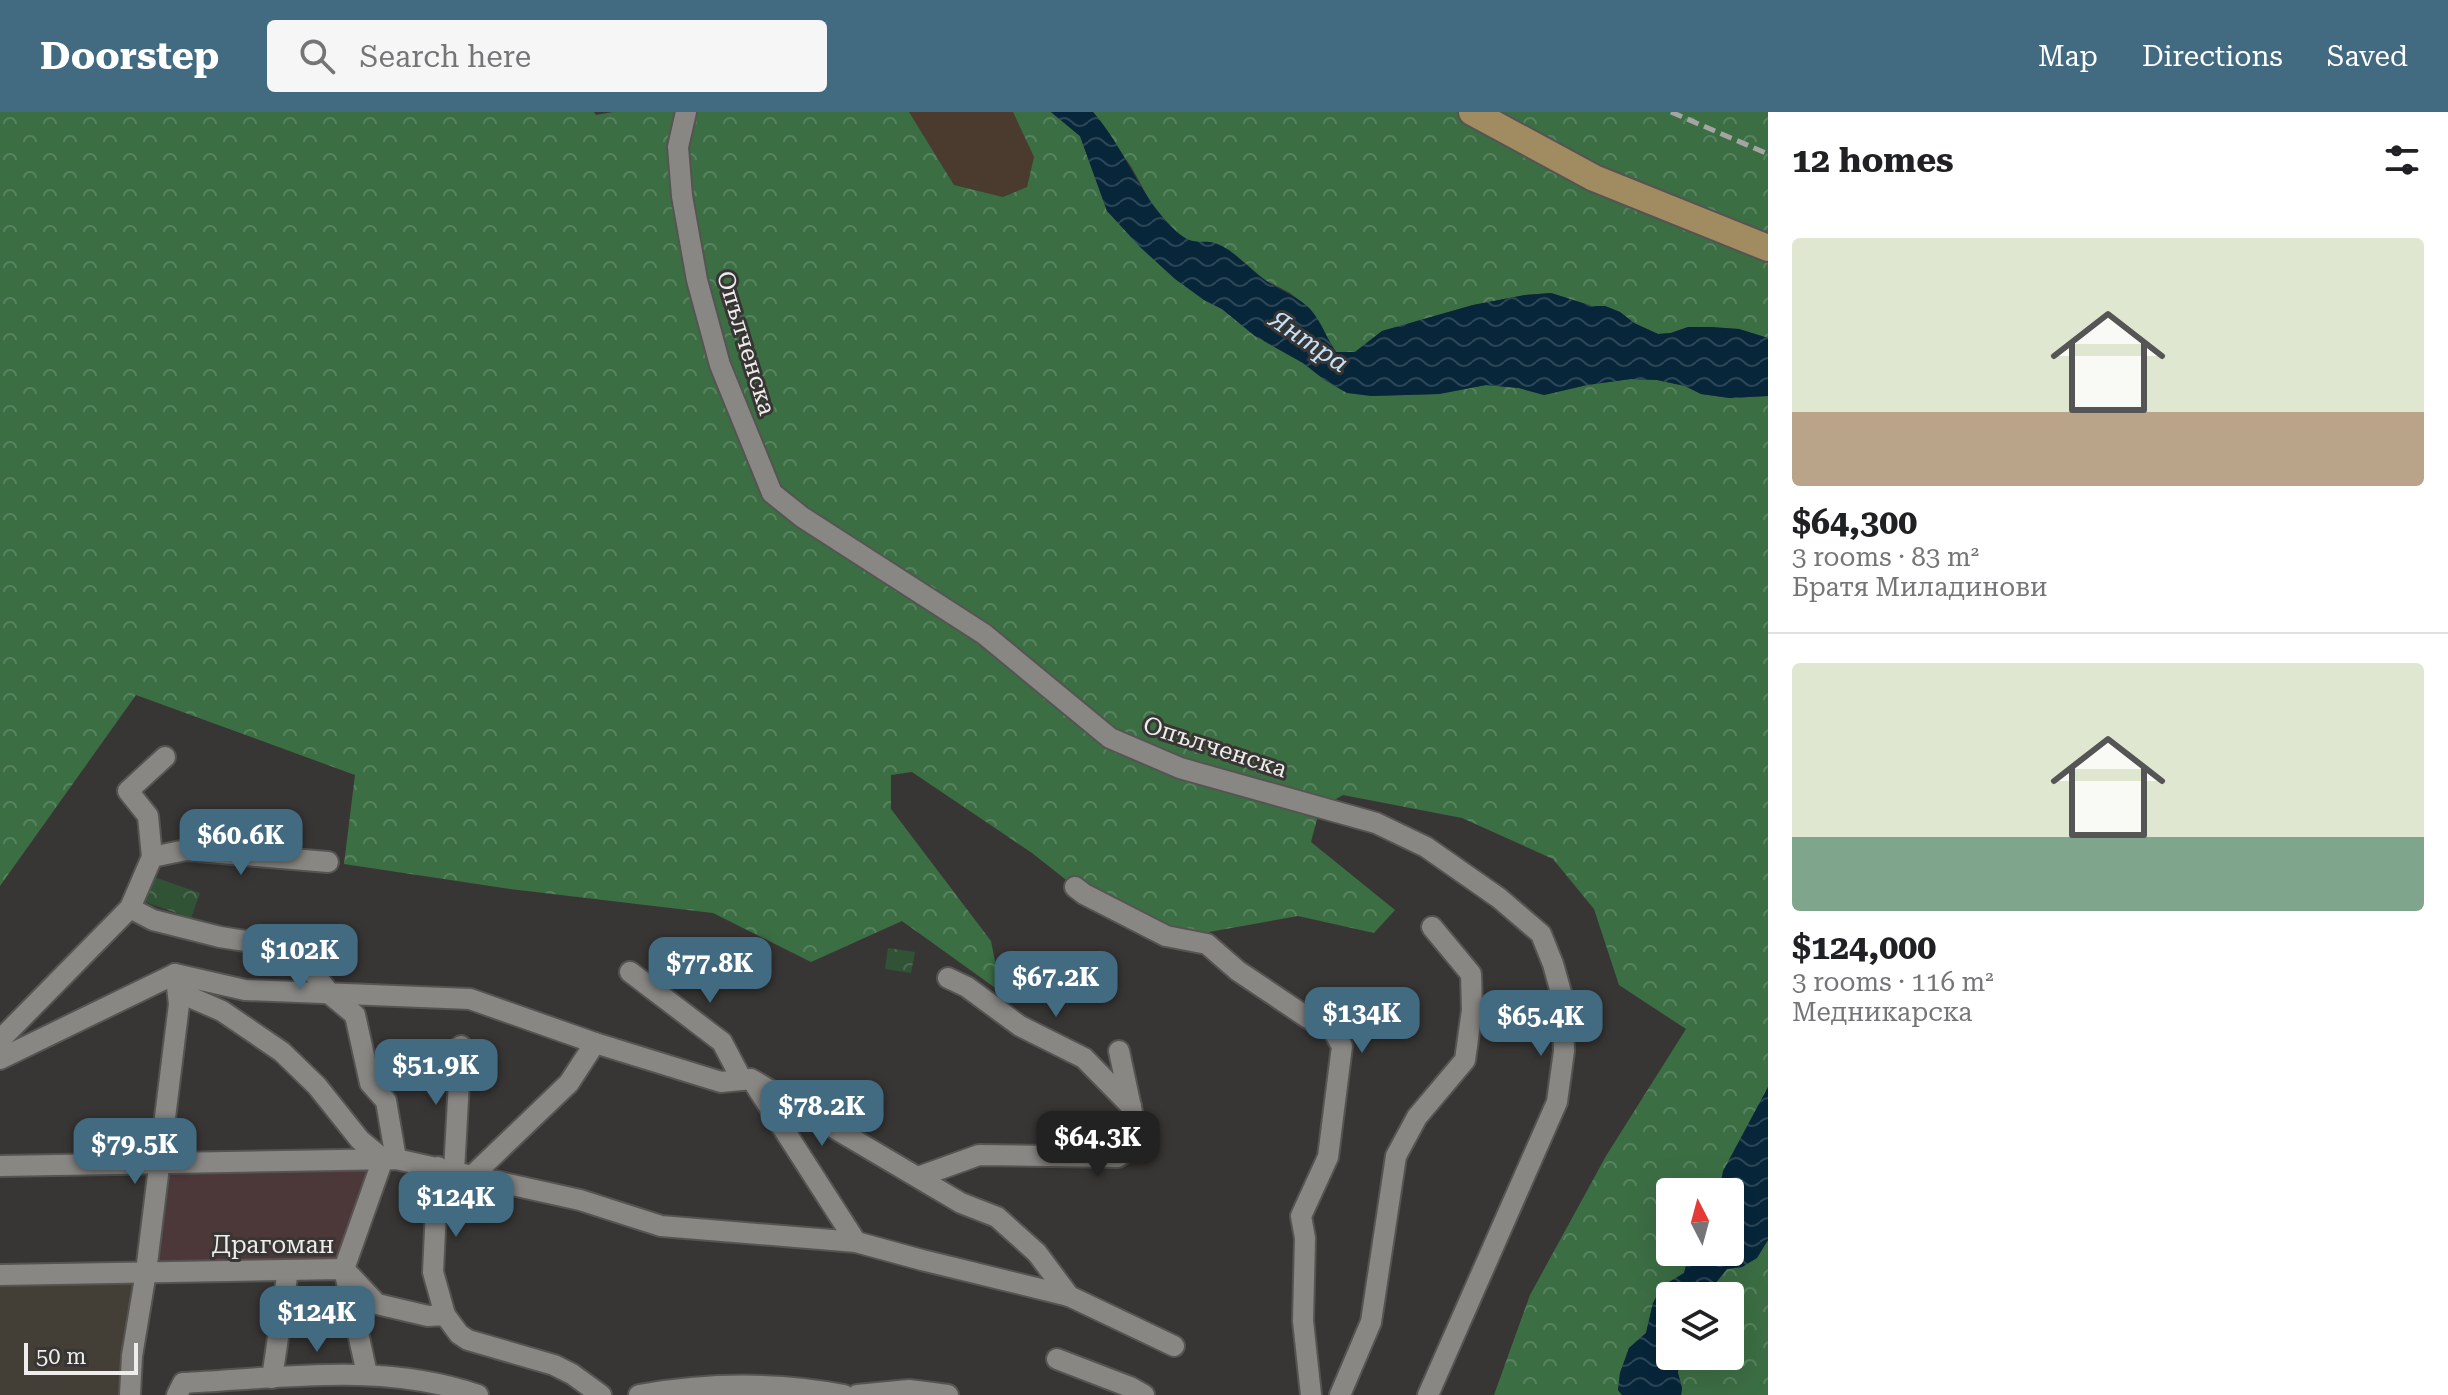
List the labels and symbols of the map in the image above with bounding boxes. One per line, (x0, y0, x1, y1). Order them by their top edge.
street label: Опълченска (711, 267, 781, 419)
water label: Янтра (1263, 303, 1354, 378)
street label: Опълченска (1140, 711, 1290, 783)
pin: $60.6K (176, 809, 306, 877)
pin: $102K (244, 924, 356, 992)
pin: $77.8K (645, 937, 775, 1005)
pin: $67.2K (991, 951, 1121, 1019)
pin: $134K (1306, 987, 1418, 1055)
pin: $65.4K (1476, 990, 1606, 1058)
pin: $51.9K (371, 1039, 501, 1107)
pin: $78.2K (757, 1080, 887, 1148)
pin: $64.3K (1033, 1111, 1163, 1179)
pin: $79.5K (70, 1118, 200, 1186)
pin: $124K (400, 1171, 512, 1239)
north arrow (1656, 1178, 1744, 1266)
street label: Драгоман (212, 1231, 334, 1259)
pin: $124K (261, 1286, 373, 1354)
scale bar (24, 1339, 138, 1375)

